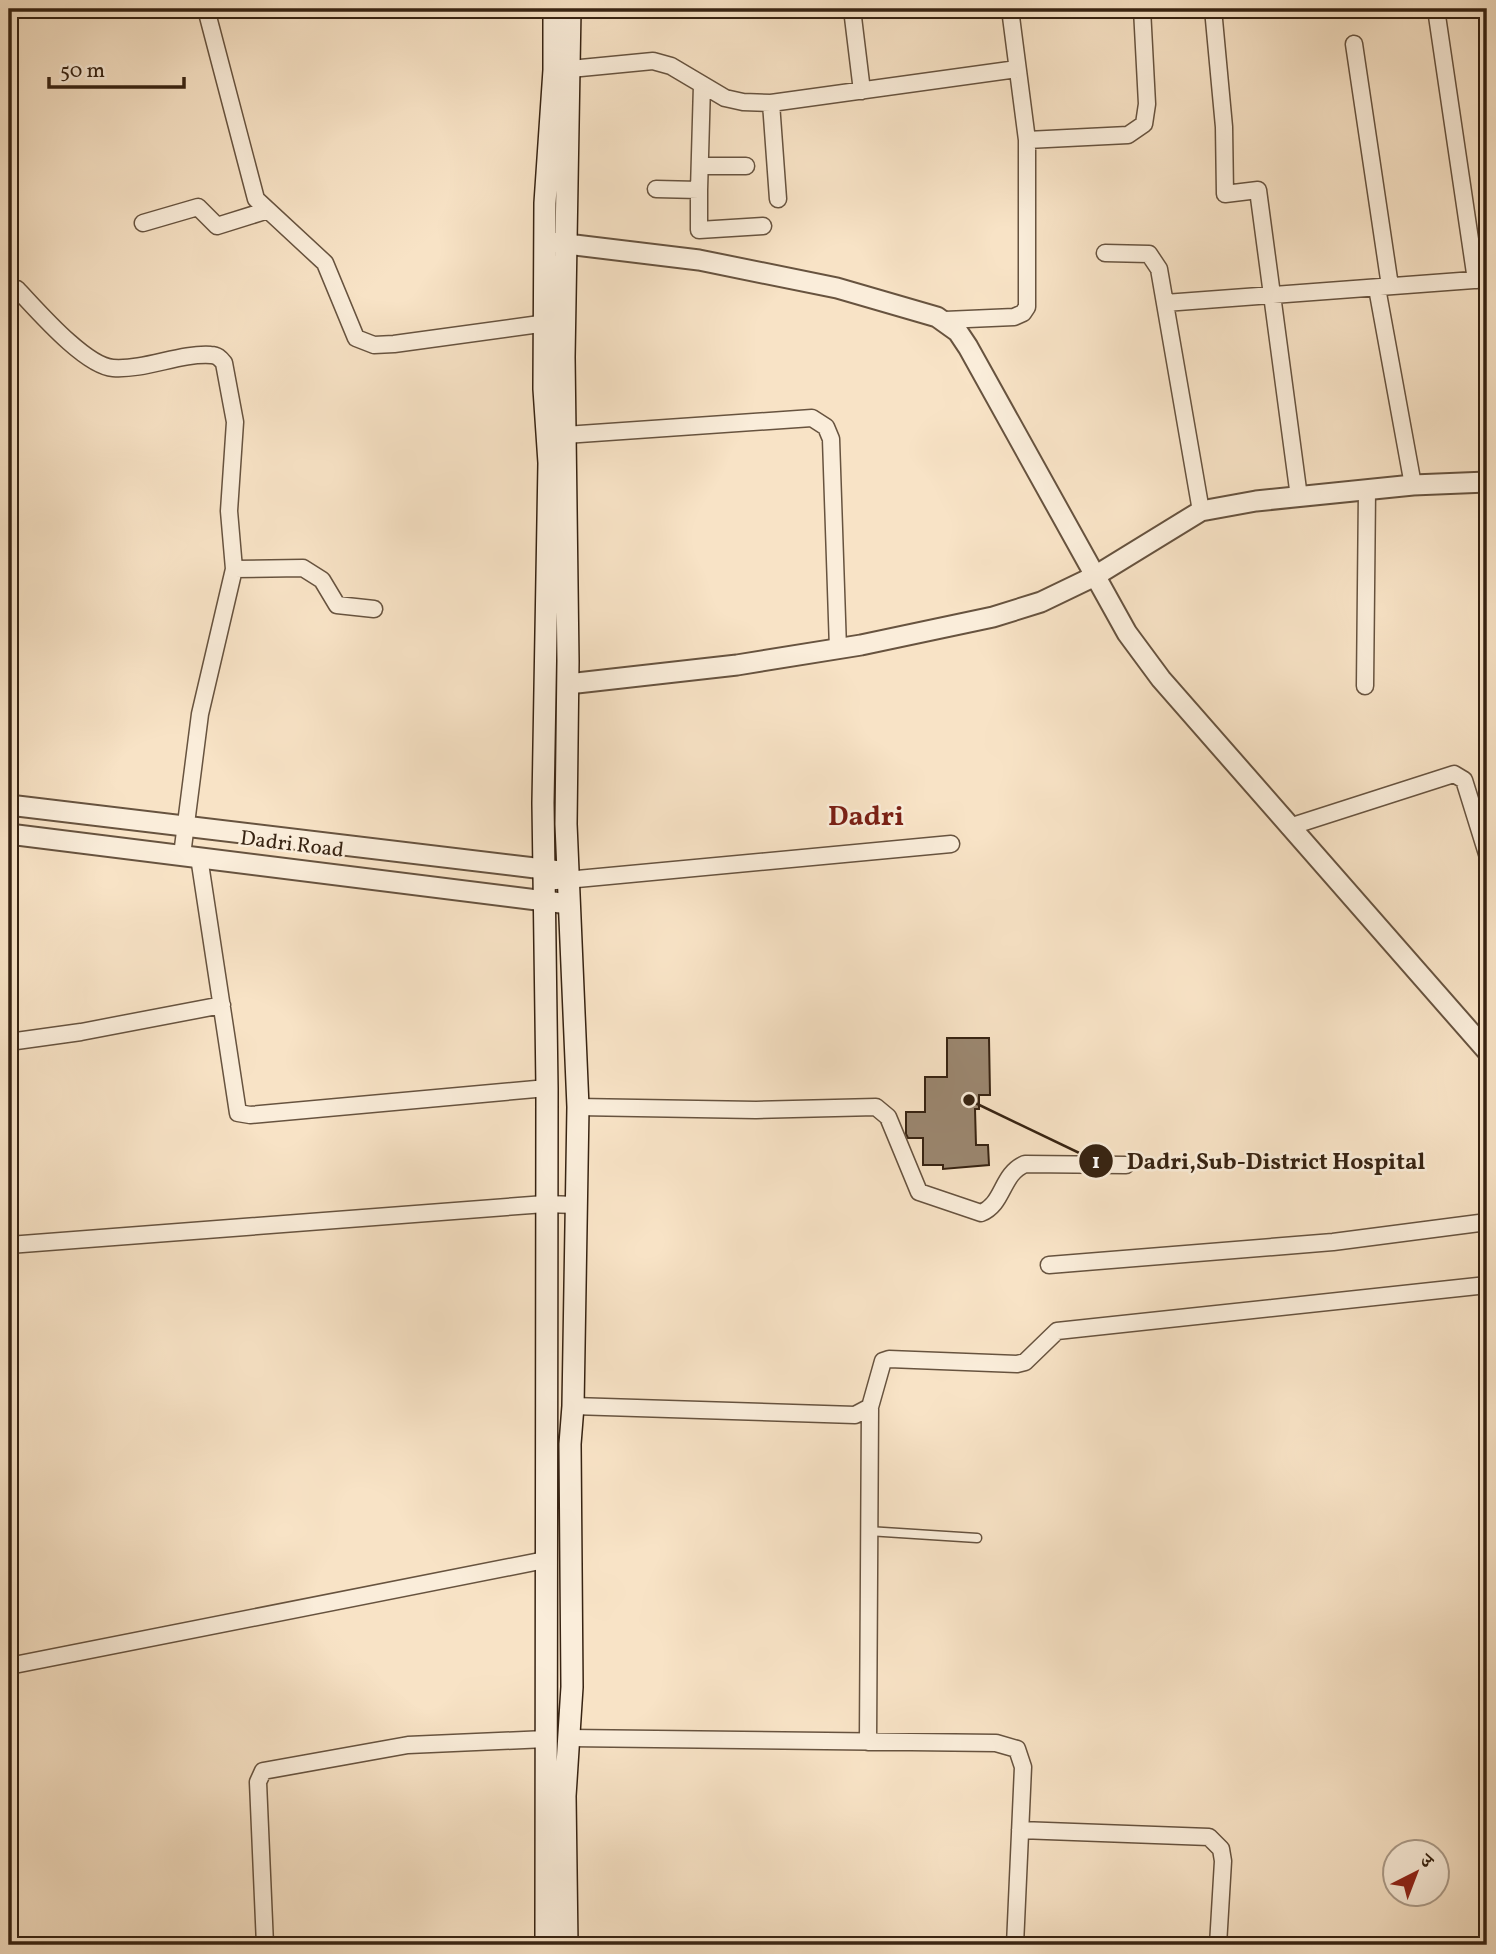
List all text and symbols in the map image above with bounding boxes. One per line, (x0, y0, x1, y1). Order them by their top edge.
scale bar (49, 46, 184, 90)
text: 50 m (60, 57, 105, 86)
district label: Dadri (828, 798, 904, 837)
street label: Dadri Road (238, 824, 346, 866)
callout: Dadri,Sub-District Hospital (1078, 1139, 1440, 1183)
text: Dadri,Sub-District Hospital (1127, 1147, 1425, 1179)
text: 1 (1092, 1148, 1100, 1177)
north arrow (1380, 1839, 1450, 1909)
text: उ (1412, 1848, 1439, 1876)

